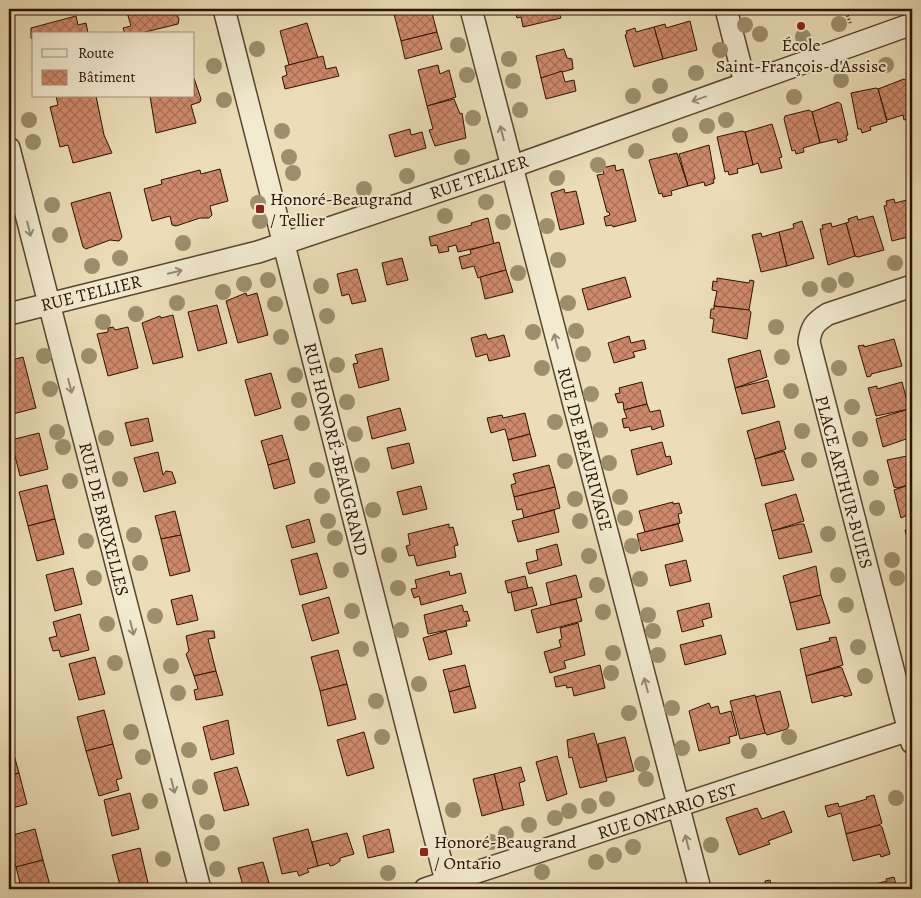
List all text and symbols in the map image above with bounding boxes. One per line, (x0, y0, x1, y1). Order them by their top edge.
marker: École Saint-François-d'Assise (795, 20, 807, 32)
legend (32, 32, 195, 98)
place label: École Saint-François-d'Assise (716, 33, 886, 78)
text: Route (78, 43, 114, 63)
text: Bâtiment (78, 67, 136, 87)
one-way arrow (691, 95, 707, 104)
one-way arrow (497, 126, 506, 142)
street label: RUE TELLIER (426, 149, 532, 205)
place label: Honoré-Beaugrand / Tellier (270, 187, 413, 232)
marker: Honoré-Beaugrand / Tellier (254, 203, 266, 215)
one-way arrow (25, 220, 34, 236)
one-way arrow (166, 267, 182, 276)
street label: RUE TELLIER (38, 269, 144, 317)
one-way arrow (551, 334, 561, 350)
street label: RUE HONORÉ-BEAUGRAND (298, 340, 374, 558)
street label: RUE DE BEAURIVAGE (552, 364, 618, 534)
one-way arrow (65, 378, 75, 394)
street label: PLACE ARTHUR-BUIES (809, 393, 879, 571)
street label: RUE DE BRUXELLES (73, 440, 135, 598)
one-way arrow (128, 620, 137, 636)
one-way arrow (641, 677, 651, 693)
one-way arrow (169, 777, 178, 793)
street label: RUE ONTARIO EST (594, 777, 740, 845)
place label: Honoré-Beaugrand / Ontario (434, 830, 577, 875)
one-way arrow (682, 835, 692, 851)
marker: Honoré-Beaugrand / Ontario (418, 846, 430, 858)

